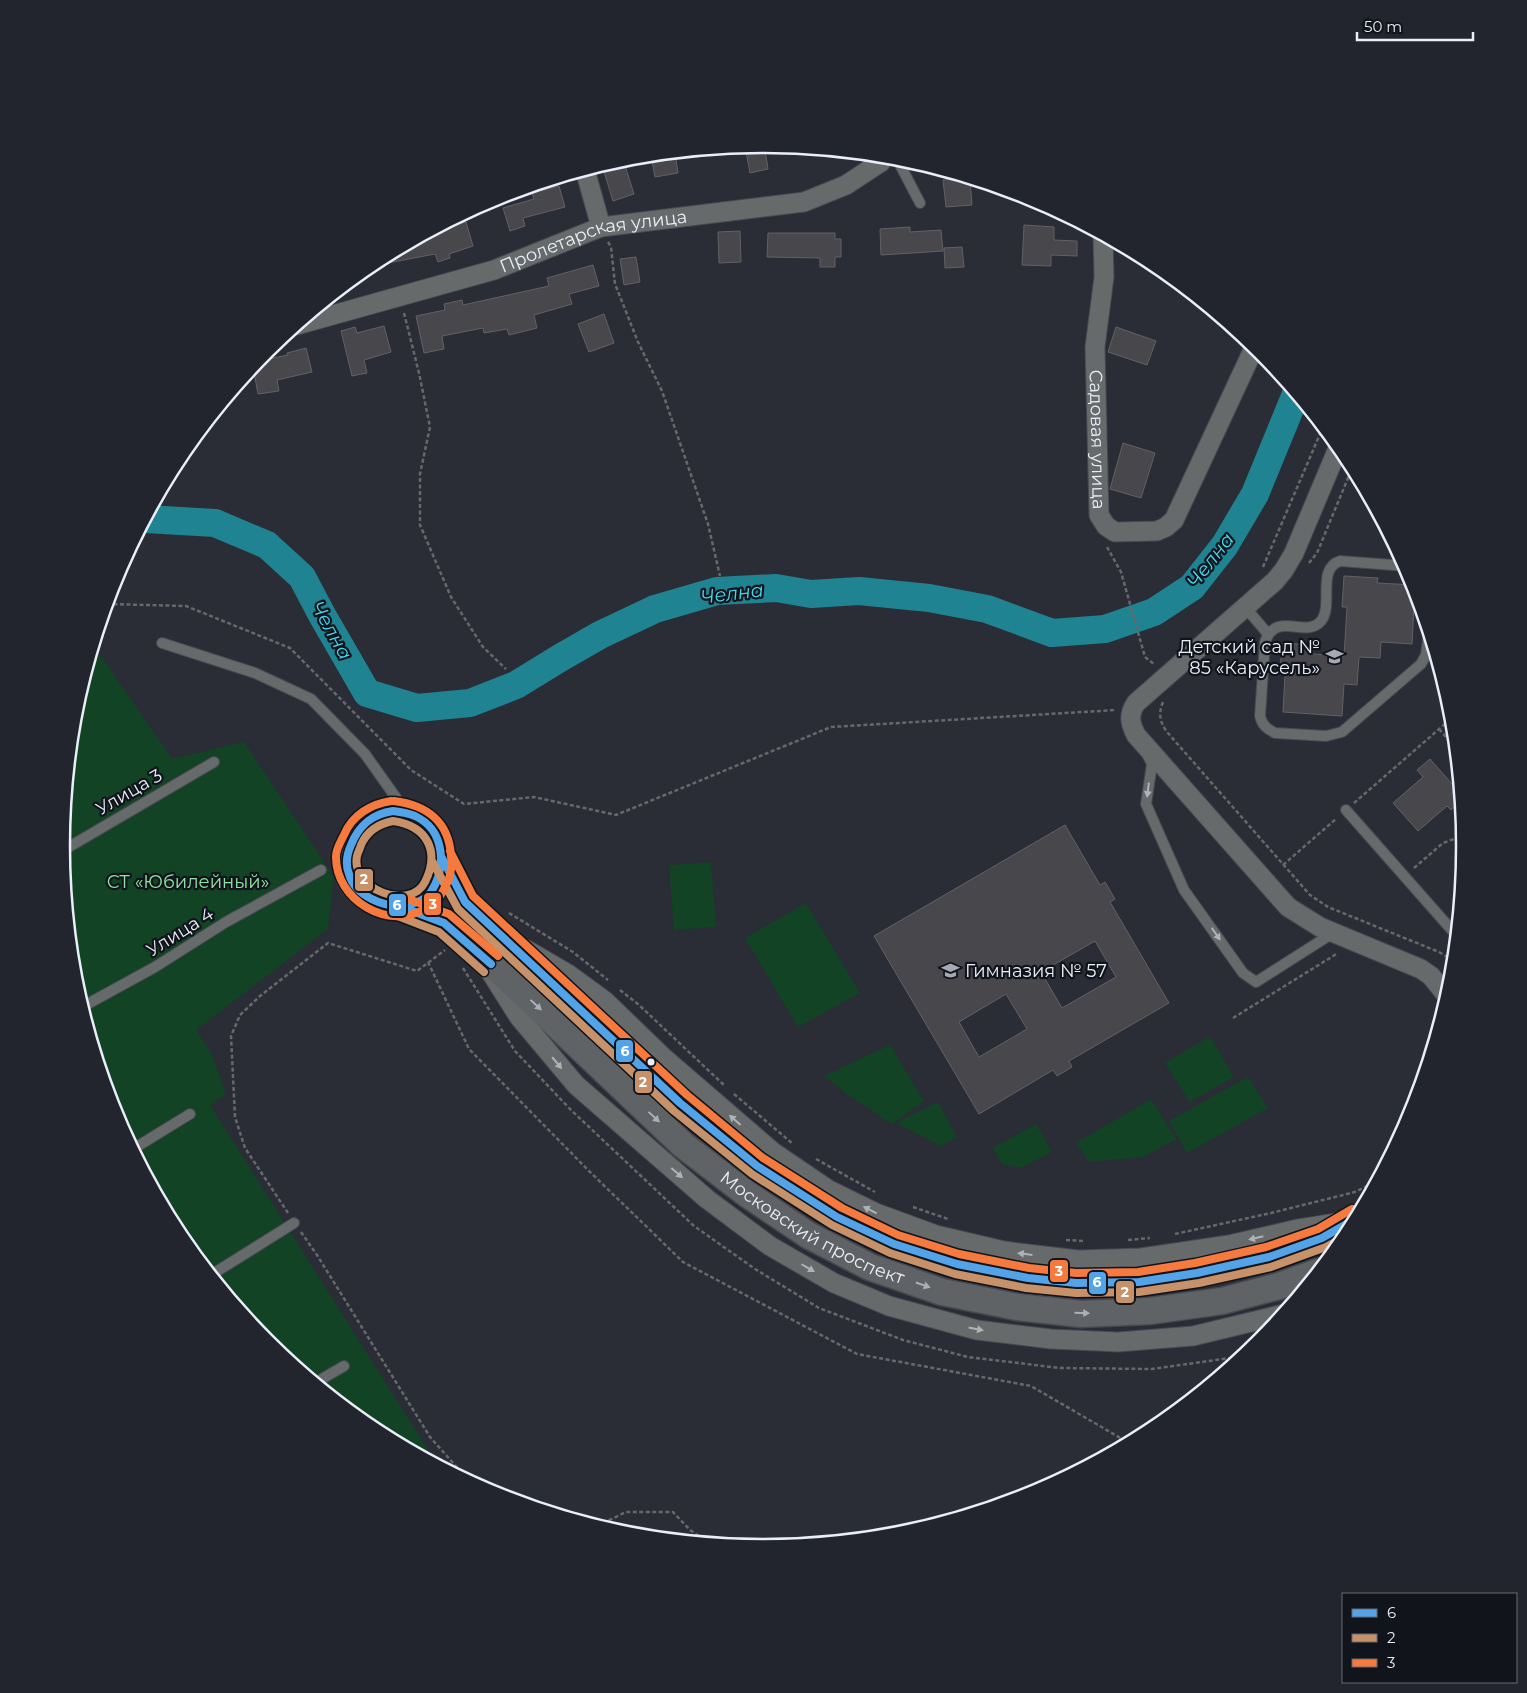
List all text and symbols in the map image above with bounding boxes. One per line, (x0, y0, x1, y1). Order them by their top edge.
scale bar (1357, 10, 1473, 42)
text: 50 m (1364, 17, 1402, 36)
street label: Пролетарская улица (496, 205, 688, 278)
street label: Садовая улица (1085, 369, 1110, 510)
water label: Челна (1182, 528, 1239, 592)
water label: Челна (699, 578, 765, 609)
water label: Челна (306, 597, 357, 664)
place label: Детский сад № 85 «Карусель» (1178, 636, 1320, 679)
school or university icon: Детский сад № 85 «Карусель» (1324, 647, 1344, 667)
street label: Улица 3 (92, 764, 166, 820)
one-way arrow (1144, 782, 1152, 798)
line badge: 2 (354, 868, 374, 892)
text: 2 (360, 870, 368, 888)
park label: СТ «Юбилейный» (107, 871, 269, 893)
line badge: 3 (423, 892, 442, 916)
line badge: 6 (388, 893, 407, 917)
text: 3 (428, 895, 437, 913)
text: 6 (393, 896, 402, 914)
street label: Улица 4 (142, 903, 218, 961)
one-way arrow (1211, 928, 1221, 941)
place label: Гимназия № 57 (965, 960, 1107, 982)
school or university icon: Гимназия № 57 (941, 961, 961, 981)
one-way arrow (530, 999, 542, 1011)
line badge: 6 (615, 1039, 634, 1063)
text: 6 (621, 1042, 630, 1060)
one-way arrow (552, 1056, 563, 1069)
unlabelled marker (646, 1057, 656, 1067)
line badge: 2 (634, 1070, 653, 1094)
text: 2 (639, 1073, 647, 1091)
one-way arrow (648, 1111, 660, 1123)
one-way arrow (729, 1114, 742, 1125)
one-way arrow (670, 1167, 682, 1179)
street label: Московский проспект (716, 1167, 908, 1289)
one-way arrow (862, 1206, 877, 1214)
one-way arrow (1247, 1235, 1263, 1243)
one-way arrow (1017, 1250, 1033, 1258)
line badge: 3 (1049, 1259, 1069, 1283)
text: 3 (1054, 1262, 1063, 1280)
one-way arrow (801, 1264, 816, 1272)
line badge: 6 (1088, 1271, 1107, 1295)
text: 6 (1093, 1273, 1102, 1291)
line badge: 2 (1115, 1280, 1135, 1304)
one-way arrow (916, 1282, 931, 1290)
text: 2 (1121, 1283, 1129, 1301)
one-way arrow (1075, 1309, 1091, 1317)
one-way arrow (969, 1326, 985, 1334)
legend (1342, 1593, 1517, 1683)
text: 6 (1387, 1603, 1396, 1622)
text: 2 (1387, 1628, 1396, 1647)
text: 3 (1387, 1653, 1395, 1672)

